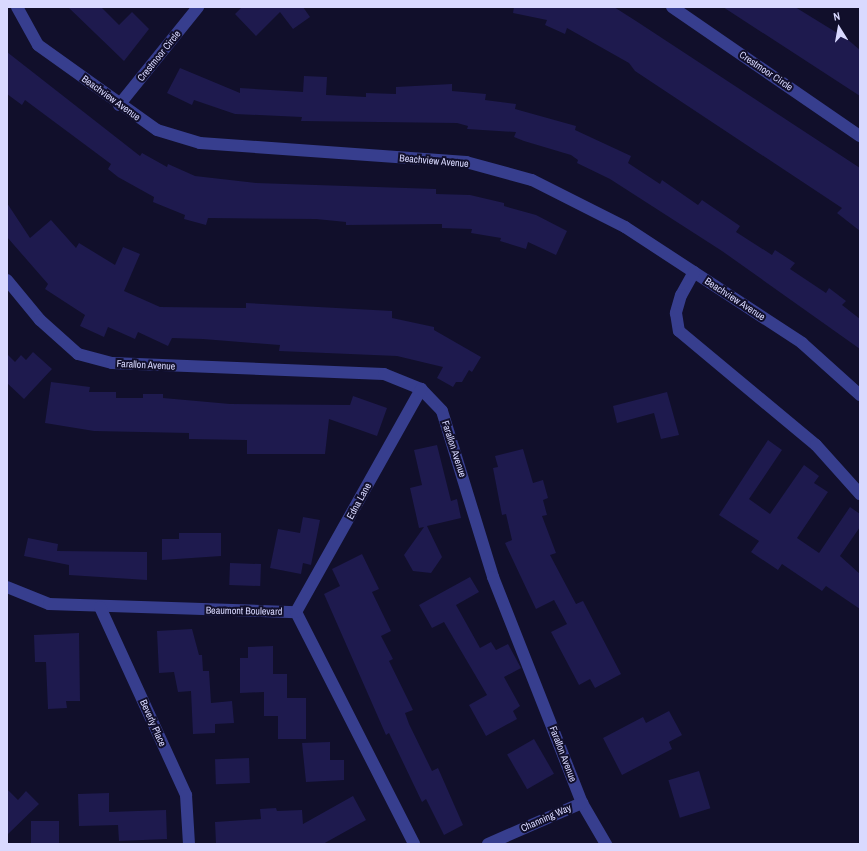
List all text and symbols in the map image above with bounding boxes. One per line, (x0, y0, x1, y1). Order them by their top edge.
north arrow (819, 8, 859, 48)
text: N (832, 9, 841, 24)
street label: Crestmoor Circle (135, 28, 183, 84)
street label: Crestmoor Circle (737, 49, 795, 93)
street label: Beachview Avenue (79, 73, 143, 123)
street label: Beachview Avenue (399, 152, 469, 170)
street label: Beachview Avenue (702, 275, 768, 323)
street label: Farallon Avenue (116, 357, 176, 373)
street label: Farallon Avenue (439, 419, 469, 479)
street label: Edna Lane (344, 481, 374, 521)
street label: Beaumont Boulevard (206, 604, 282, 618)
street label: Beverly Place (137, 698, 169, 748)
street label: Farallon Avenue (547, 724, 579, 784)
street label: Channing Way (519, 802, 573, 834)

